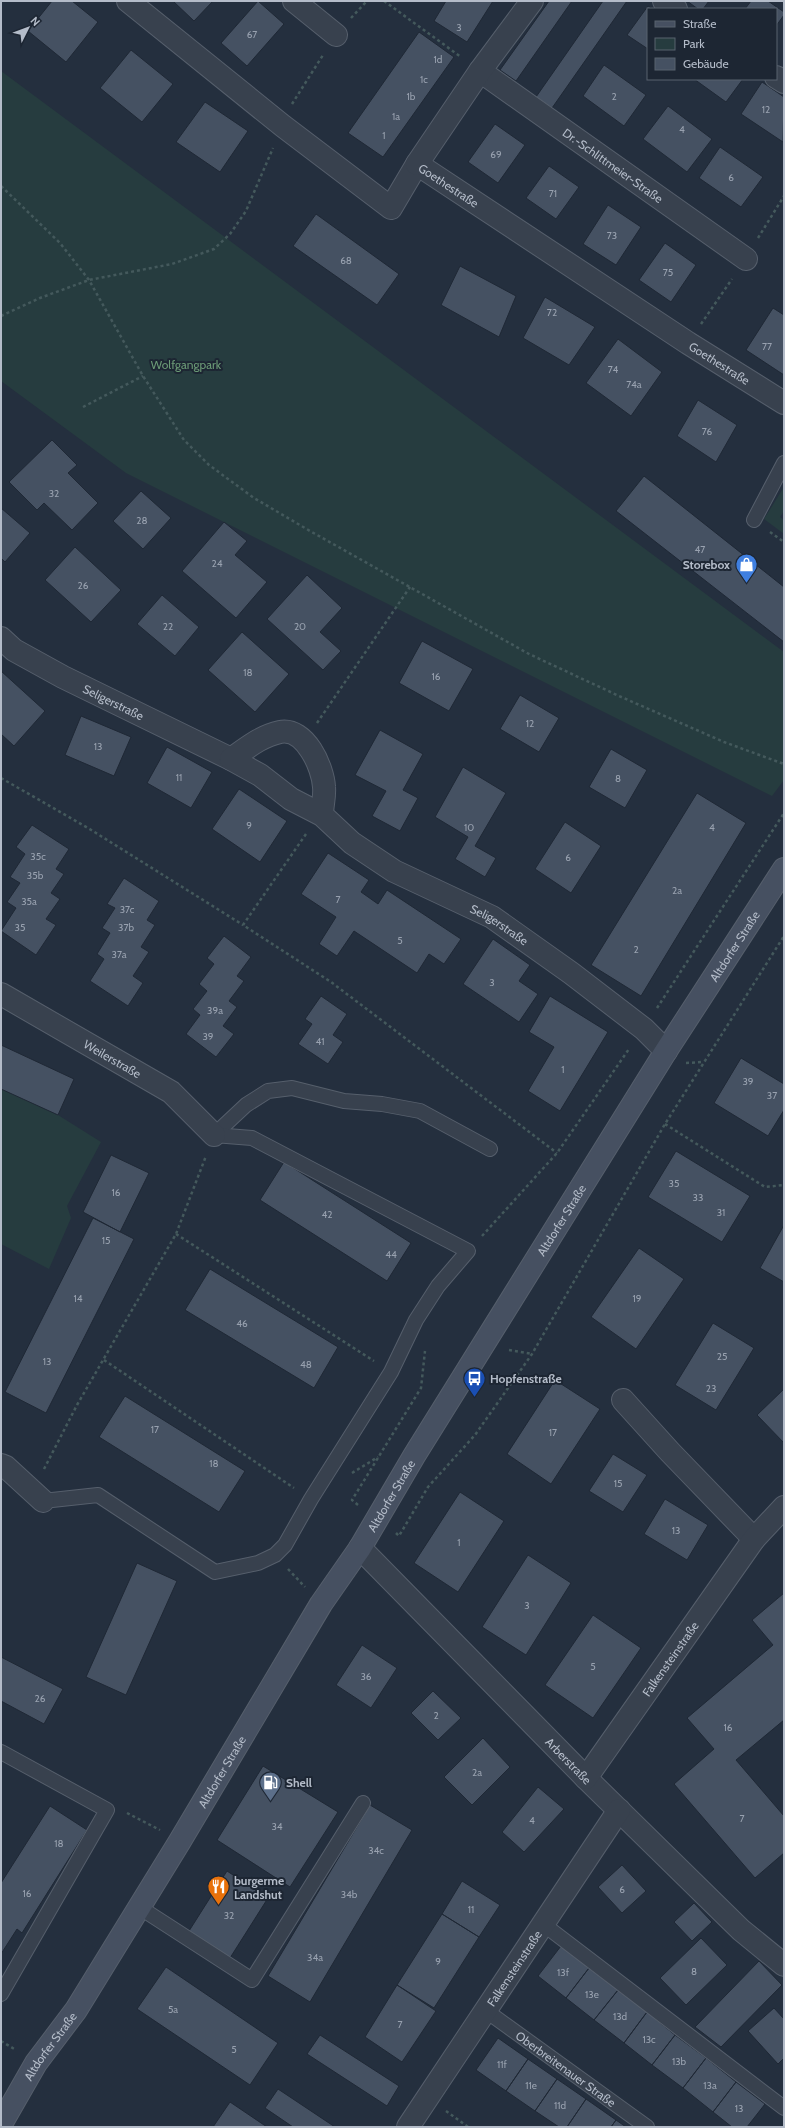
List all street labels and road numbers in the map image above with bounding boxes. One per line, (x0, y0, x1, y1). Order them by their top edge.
street label: Dr.-Schlittmeier-Straße (560, 125, 666, 206)
street label: Goethestraße (416, 160, 482, 210)
street label: Goethestraße (686, 338, 753, 387)
street label: Seligerstraße (81, 681, 147, 723)
street label: Seligerstraße (468, 900, 531, 948)
street label: Altdorfer Straße (706, 908, 762, 984)
street label: Weilerstraße (81, 1036, 144, 1081)
street label: Altdorfer Straße (533, 1181, 589, 1258)
street label: Altdorfer Straße (364, 1457, 418, 1534)
street label: Falkensteinstraße (638, 1618, 701, 1699)
street label: Altdorfer Straße (194, 1733, 249, 1810)
street label: Arberstraße (543, 1734, 595, 1787)
street label: Falkensteinstraße (483, 1927, 544, 2009)
street label: Altdorfer Straße (20, 2009, 79, 2083)
street label: Oberbreitenauer Straße (513, 2027, 619, 2110)

